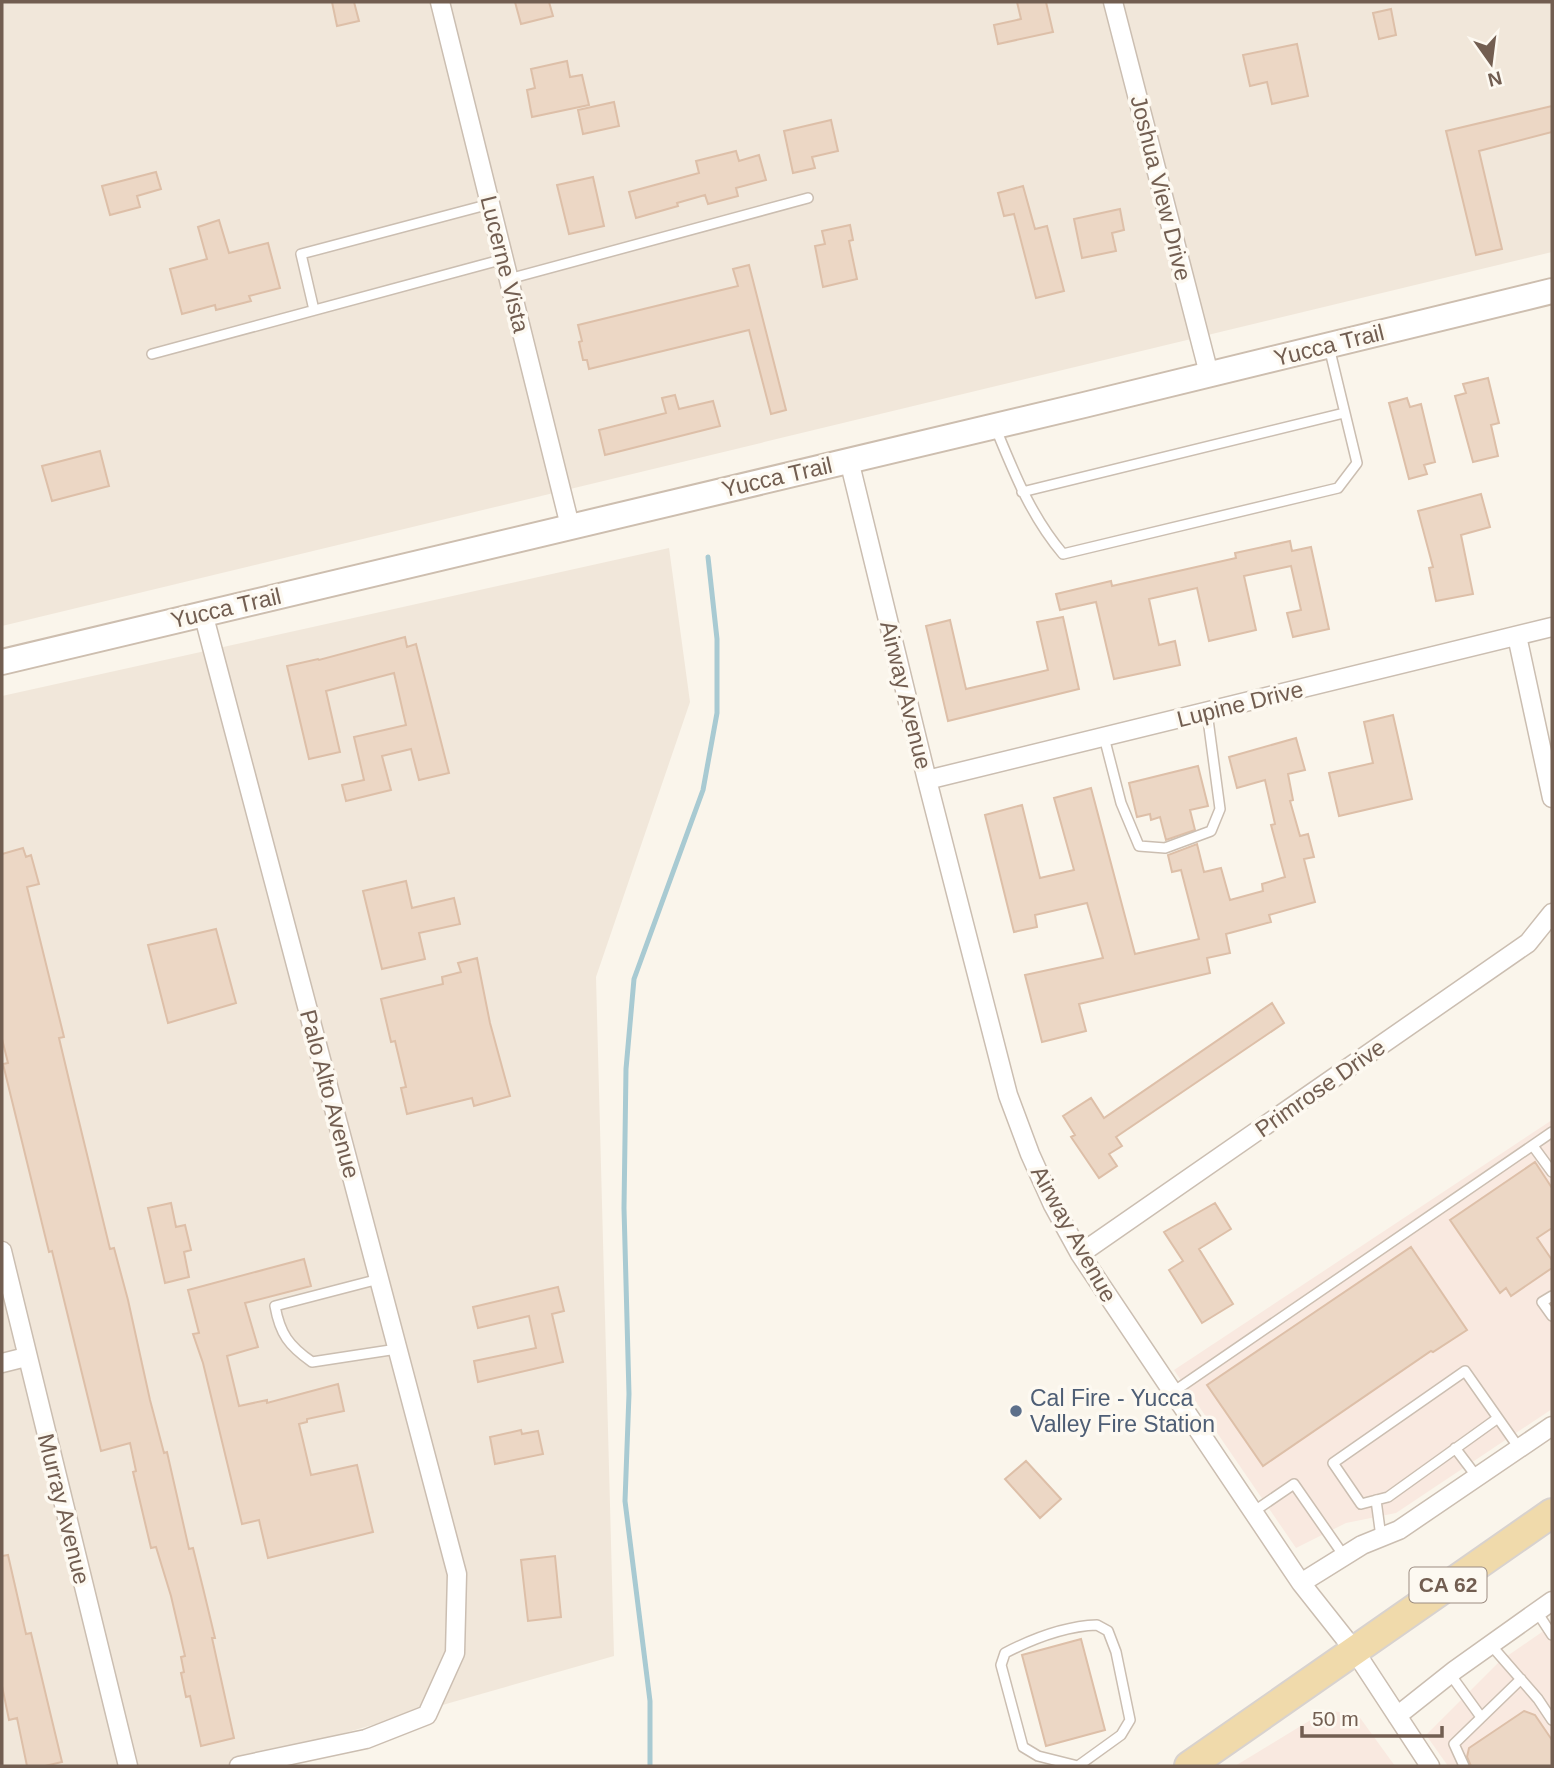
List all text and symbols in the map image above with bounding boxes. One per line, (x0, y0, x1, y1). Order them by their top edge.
north arrow (1456, 28, 1526, 98)
text: N (1486, 67, 1504, 91)
street label: Joshua View Drive (1125, 93, 1197, 283)
street label: Lucerne Vista (475, 193, 535, 335)
street label: Yucca Trail (1271, 319, 1387, 371)
street label: Yucca Trail (719, 452, 835, 502)
street label: Yucca Trail (168, 583, 284, 633)
street label: Airway Avenue (875, 618, 937, 772)
street label: Lupine Drive (1174, 676, 1306, 732)
street label: Palo Alto Avenue (295, 1007, 365, 1181)
street label: Primrose Drive (1250, 1034, 1390, 1142)
street label: Airway Avenue (1026, 1161, 1122, 1307)
place label: Cal Fire - Yucca Valley Fire Station (1030, 1385, 1215, 1437)
marker: Cal Fire - Yucca Valley Fire Station (1008, 1403, 1024, 1419)
street label: Murray Avenue (33, 1431, 95, 1587)
road number: CA 62 (1410, 1568, 1486, 1602)
scale bar (1302, 1694, 1442, 1738)
text: 50 m (1312, 1707, 1359, 1730)

